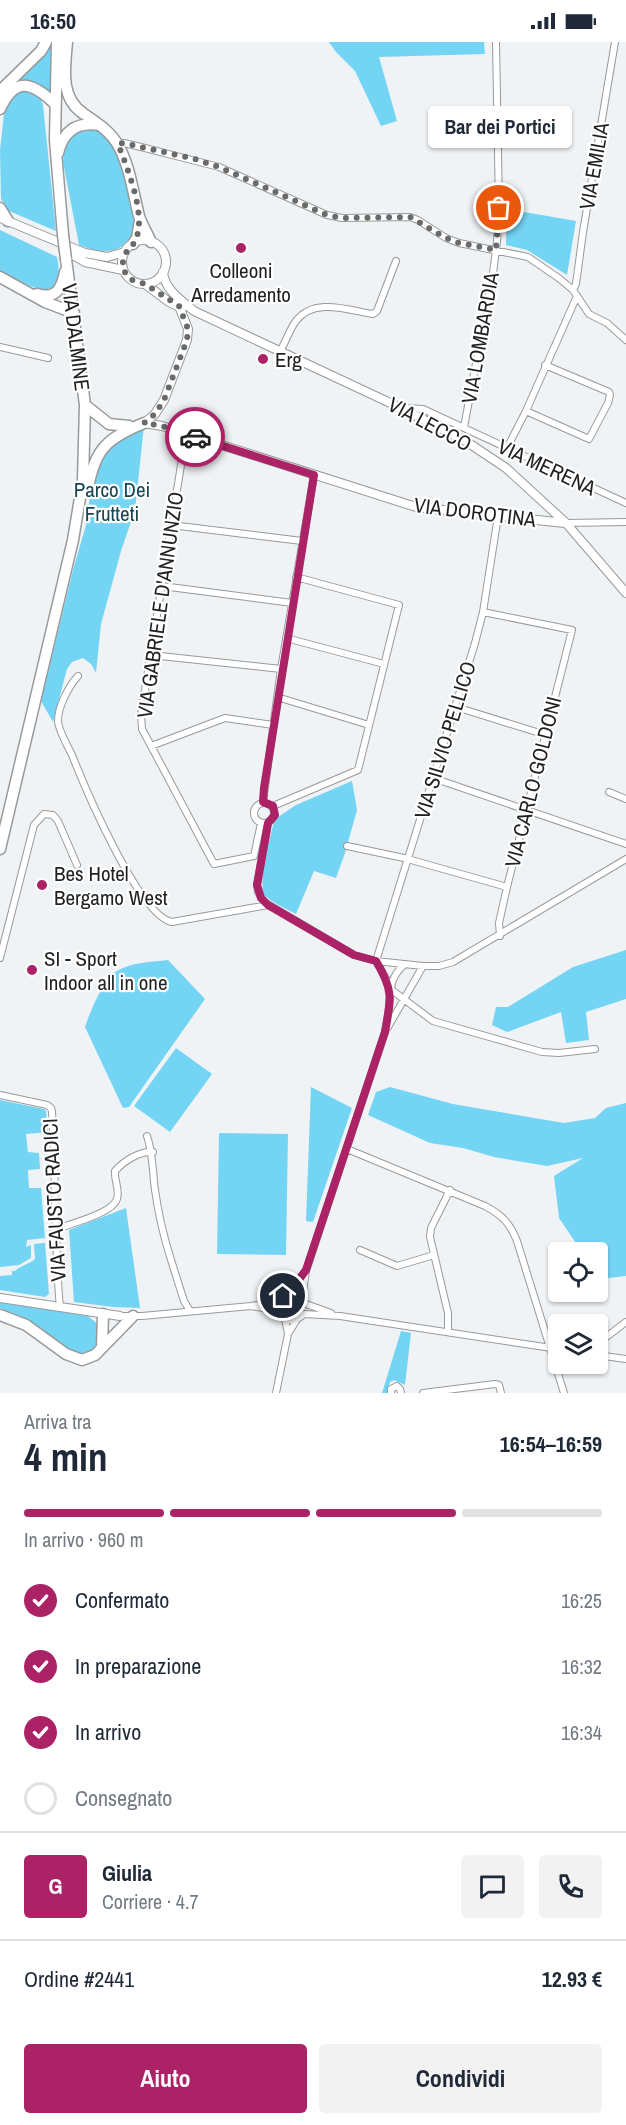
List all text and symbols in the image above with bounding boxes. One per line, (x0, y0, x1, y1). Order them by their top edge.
text: 16:50 (30, 6, 76, 36)
callout: Bar dei Portici (427, 106, 571, 148)
text: Bar dei Portici (444, 113, 556, 140)
street label: VIA EMILIA (572, 120, 616, 212)
pin (473, 182, 524, 233)
icon: bag (482, 191, 515, 224)
marker: Colleoni Arredamento (234, 241, 248, 255)
place label: Colleoni Arredamento (190, 256, 291, 309)
street label: VIA LOMBARDIA (454, 269, 506, 406)
street label: VIA DALMINE (55, 282, 97, 392)
place label: Erg (275, 345, 302, 374)
marker: Erg (256, 352, 270, 366)
street label: VIA LECCO (383, 390, 477, 458)
courier (165, 407, 225, 467)
icon: car (179, 421, 212, 454)
street label: VIA MERENA (493, 432, 601, 503)
park label: Parco Dei Frutteti (74, 475, 150, 528)
street label: VIA GABRIELE D'ANNUNZIO (130, 490, 190, 720)
street label: VIA DOROTINA (412, 490, 538, 534)
street label: VIA SILVIO PELLICO (407, 658, 483, 822)
street label: VIA CARLO GOLDONI (498, 694, 568, 870)
place label: Bes Hotel Bergamo West (54, 859, 168, 912)
marker: Bes Hotel Bergamo West (35, 878, 49, 892)
place label: SI - Sport Indoor all in one (44, 944, 168, 997)
marker: SI - Sport Indoor all in one (25, 963, 39, 977)
street label: VIA FAUSTO RADICI (35, 1118, 73, 1282)
map controls (548, 1242, 608, 1374)
button: locate (548, 1242, 608, 1302)
pin (257, 1270, 308, 1321)
icon: home (266, 1279, 299, 1312)
button: layers (548, 1314, 608, 1374)
text: Arriva tra (24, 1408, 91, 1435)
text: 16:54–16:59 (500, 1429, 602, 1459)
text: 4 min (24, 1431, 108, 1483)
text: In arrivo · 960 m (24, 1526, 143, 1553)
icon: check (24, 1584, 57, 1617)
text: Confermato (75, 1585, 169, 1615)
text: 16:25 (561, 1587, 602, 1614)
icon: check (24, 1650, 57, 1683)
text: In preparazione (75, 1651, 201, 1681)
text: 16:32 (561, 1653, 602, 1680)
icon: check (24, 1716, 57, 1749)
text: In arrivo (75, 1717, 141, 1747)
text: 16:34 (561, 1719, 602, 1746)
text: Consegnato (75, 1783, 172, 1813)
button: chat (461, 1855, 524, 1918)
button: phone (539, 1855, 602, 1918)
text: Giulia (102, 1858, 152, 1888)
text: G (48, 1871, 63, 1901)
text: Corriere · 4.7 (102, 1888, 199, 1915)
text: Ordine #2441 (24, 1964, 134, 1994)
text: 12.93 € (542, 1964, 602, 1994)
button: Aiuto (24, 2044, 307, 2113)
button: Condividi (319, 2044, 602, 2113)

